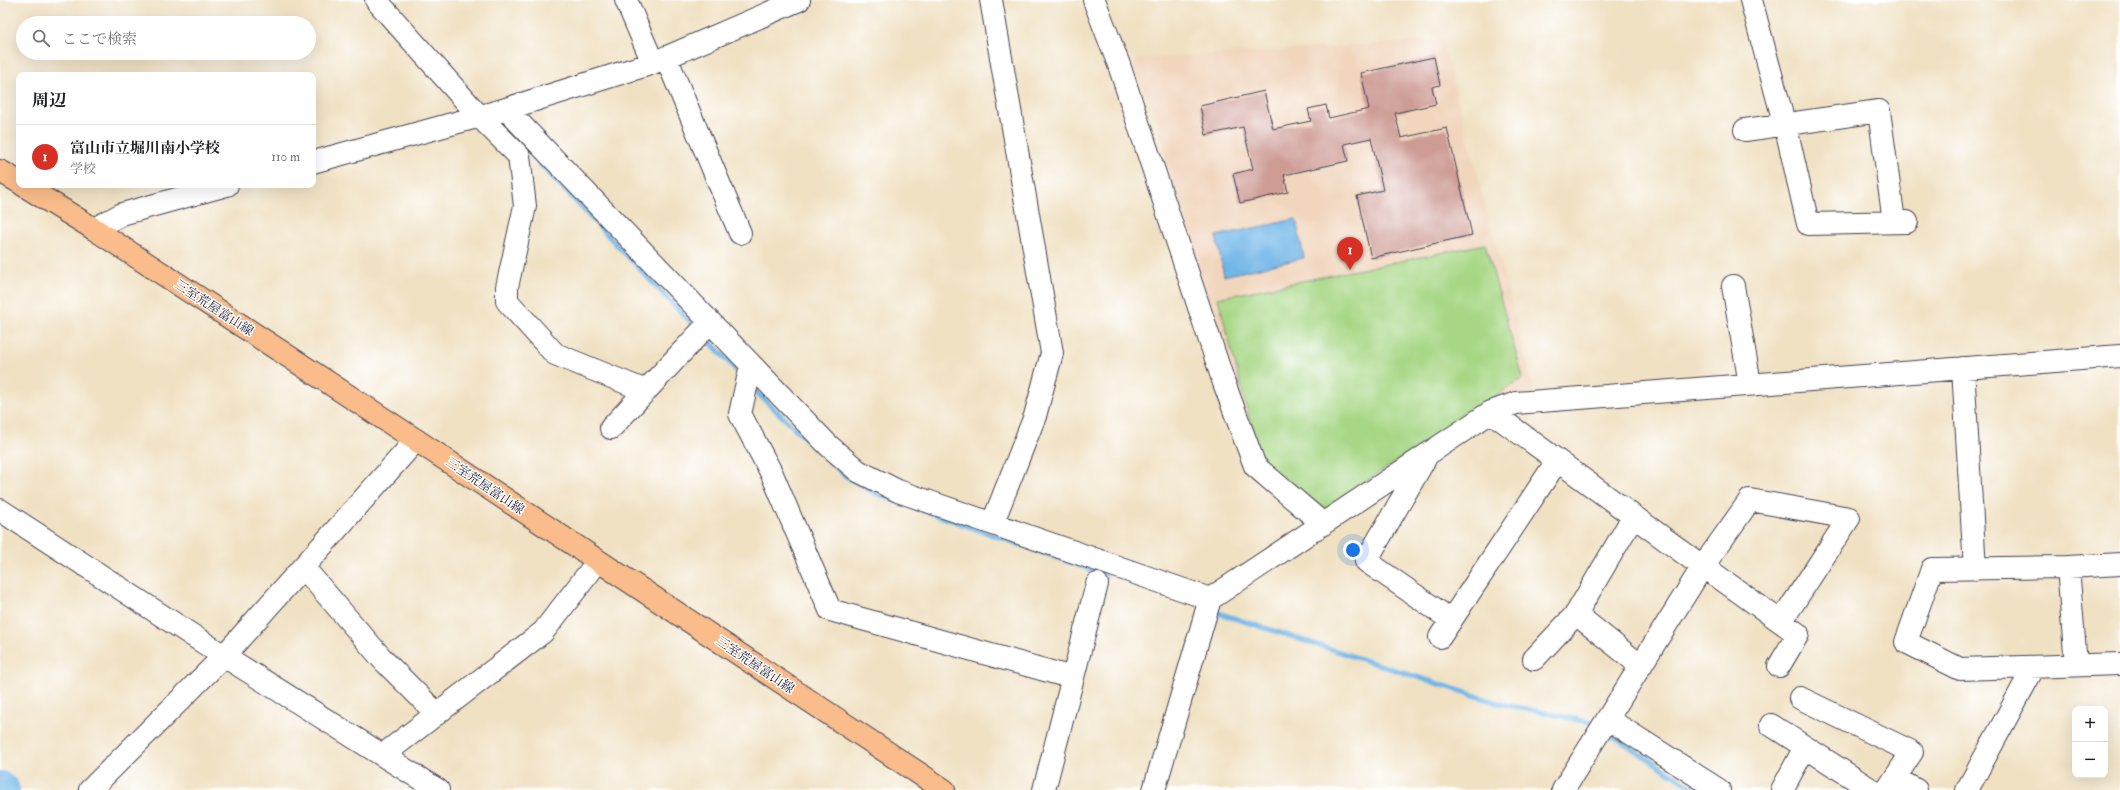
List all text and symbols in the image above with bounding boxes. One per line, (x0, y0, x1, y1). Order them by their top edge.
search box (16, 16, 316, 60)
icon: search (30, 27, 52, 49)
text: ここで検索 (62, 30, 137, 49)
text: 周辺 (32, 90, 66, 111)
text: 富山市立堀川南小学校 (70, 139, 220, 158)
text: 1 (43, 149, 47, 165)
text: 110 m (271, 149, 300, 165)
text: 学校 (70, 161, 96, 177)
pin: 1 (1337, 237, 1363, 270)
street label: 三室荒屋富山線 (171, 277, 257, 339)
street label: 三室荒屋富山線 (443, 454, 527, 518)
your location (1343, 540, 1363, 560)
street label: 三室荒屋富山線 (713, 633, 797, 697)
map controls (2072, 706, 2108, 778)
button: + (2072, 706, 2108, 742)
button: − (2072, 742, 2108, 778)

